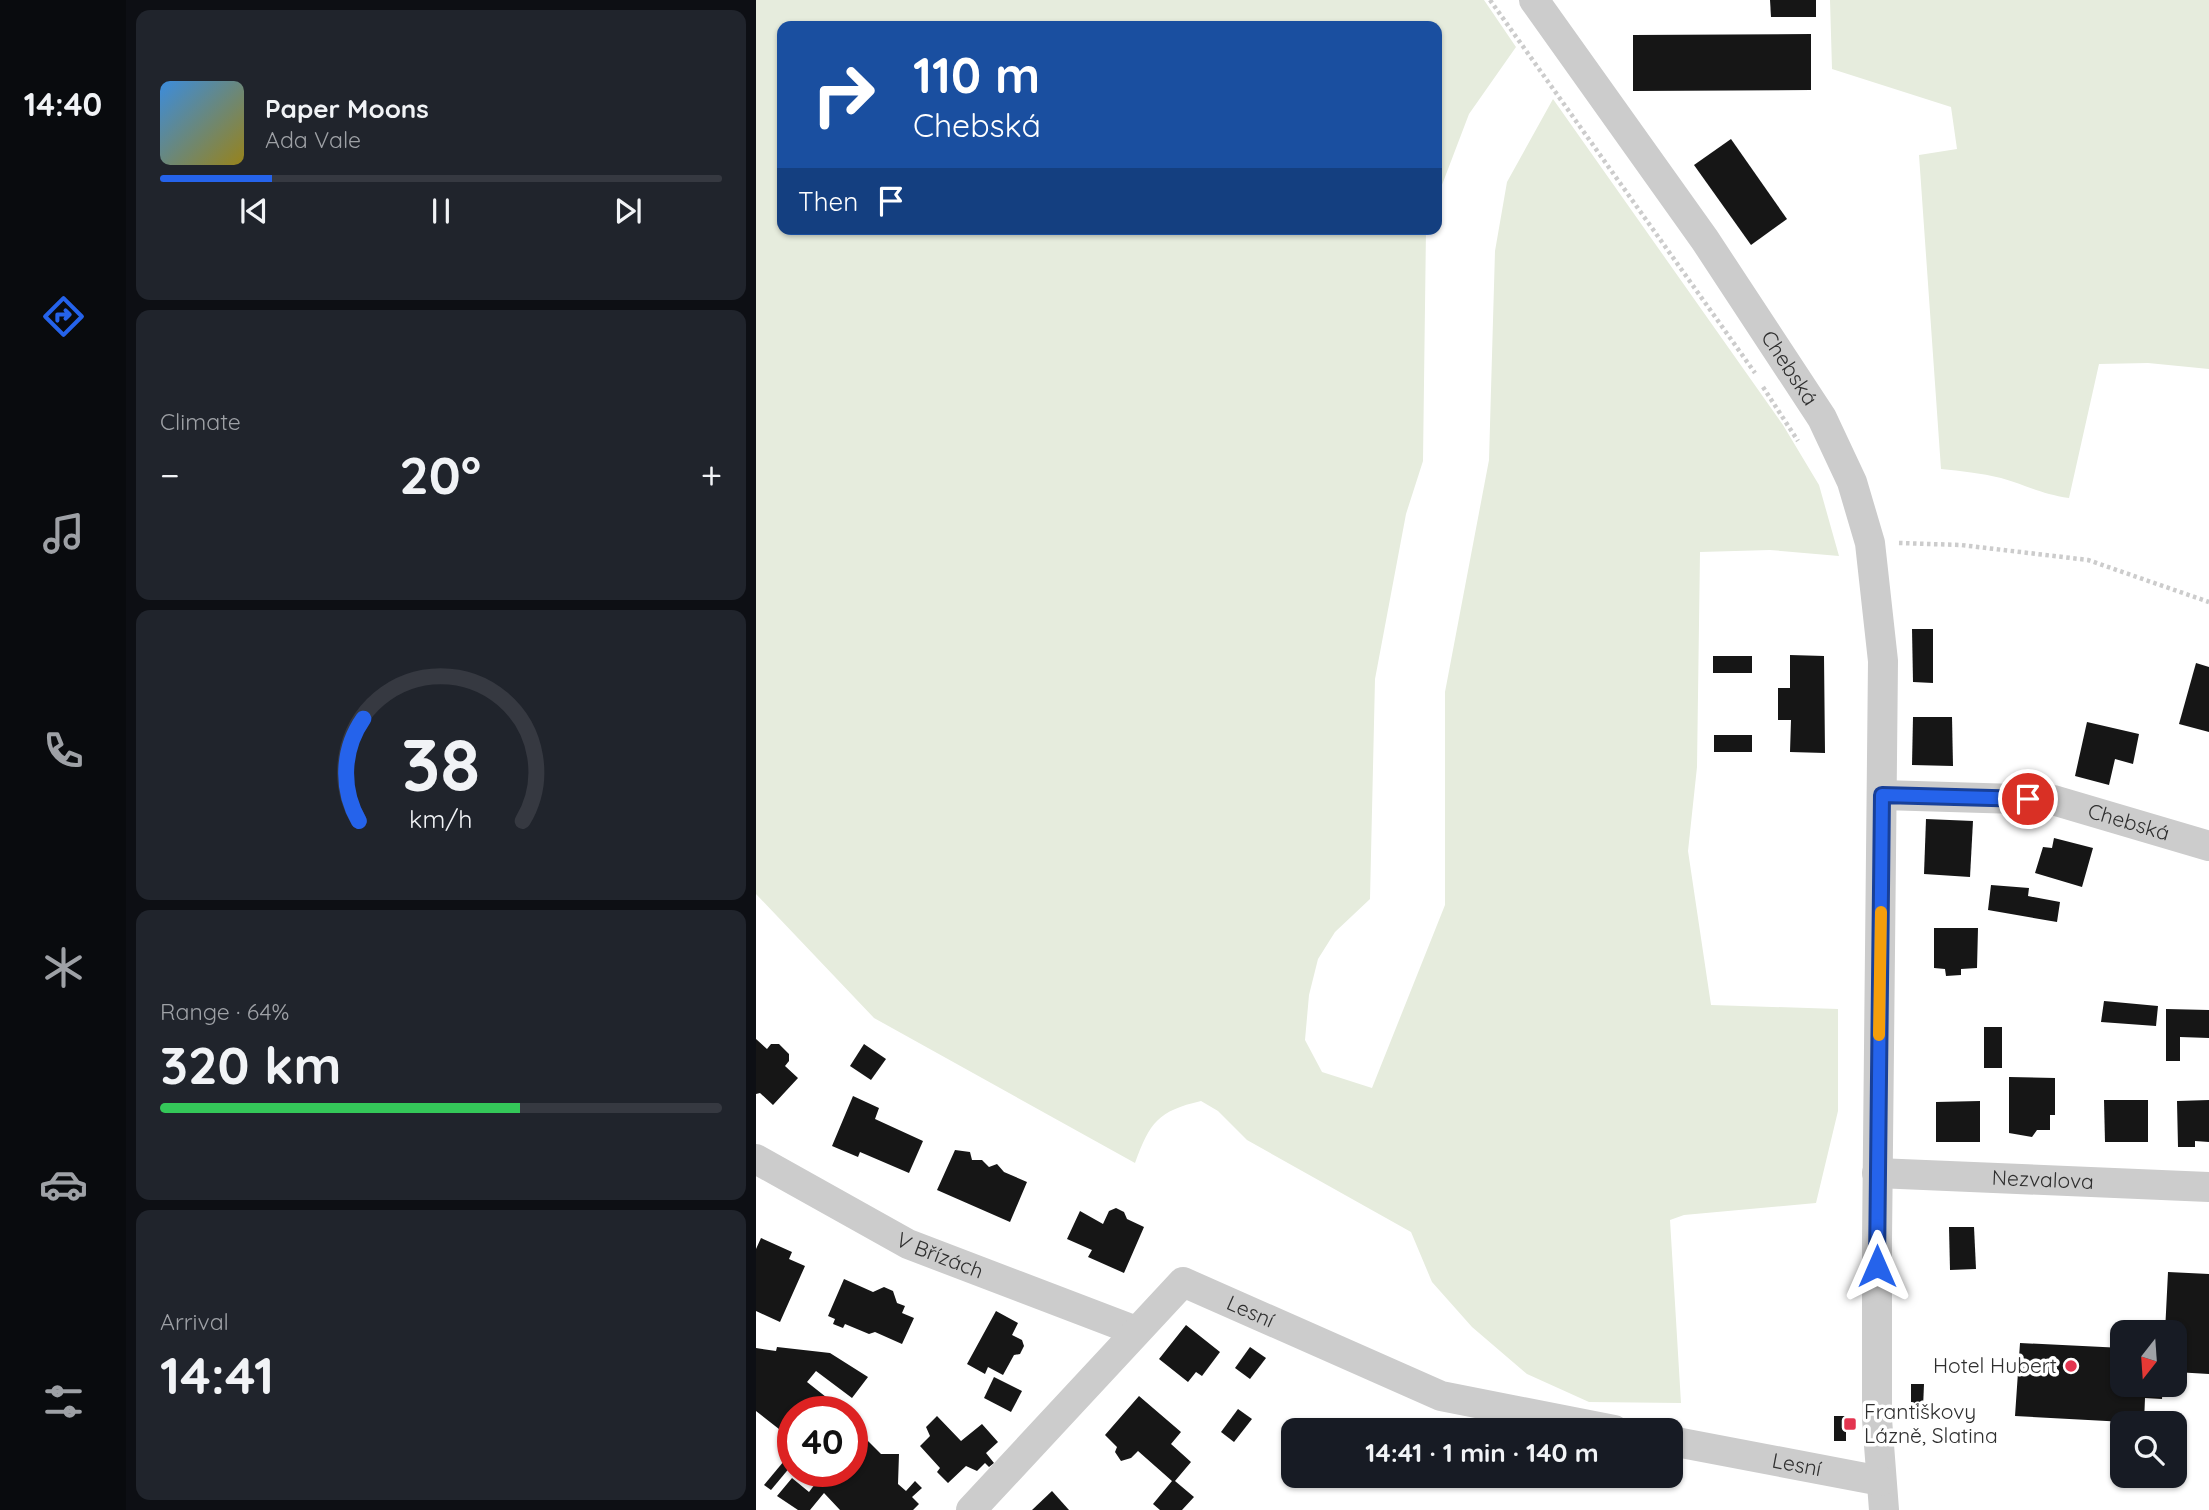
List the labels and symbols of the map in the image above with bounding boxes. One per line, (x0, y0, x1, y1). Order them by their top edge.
street label: Chebská (1756, 325, 1824, 410)
pin (1998, 769, 2058, 829)
street label: Chebská (2085, 797, 2173, 846)
street label: Nezvalova (1991, 1164, 2094, 1194)
street label: V Břízách (892, 1226, 987, 1284)
position arrow (1840, 1229, 1914, 1303)
street label: Lesní (1223, 1289, 1279, 1333)
north arrow (2110, 1320, 2188, 1396)
place label: Hotel Hubert (1933, 1352, 2057, 1378)
marker: Hotel Hubert (2063, 1358, 2079, 1374)
speed limit sign: 40 (777, 1396, 868, 1487)
place label: Františkovy Lázně, Slatina (1864, 1398, 1998, 1448)
marker: Františkovy Lázně, Slatina (1842, 1416, 1858, 1432)
street label: Lesní (1770, 1447, 1824, 1481)

